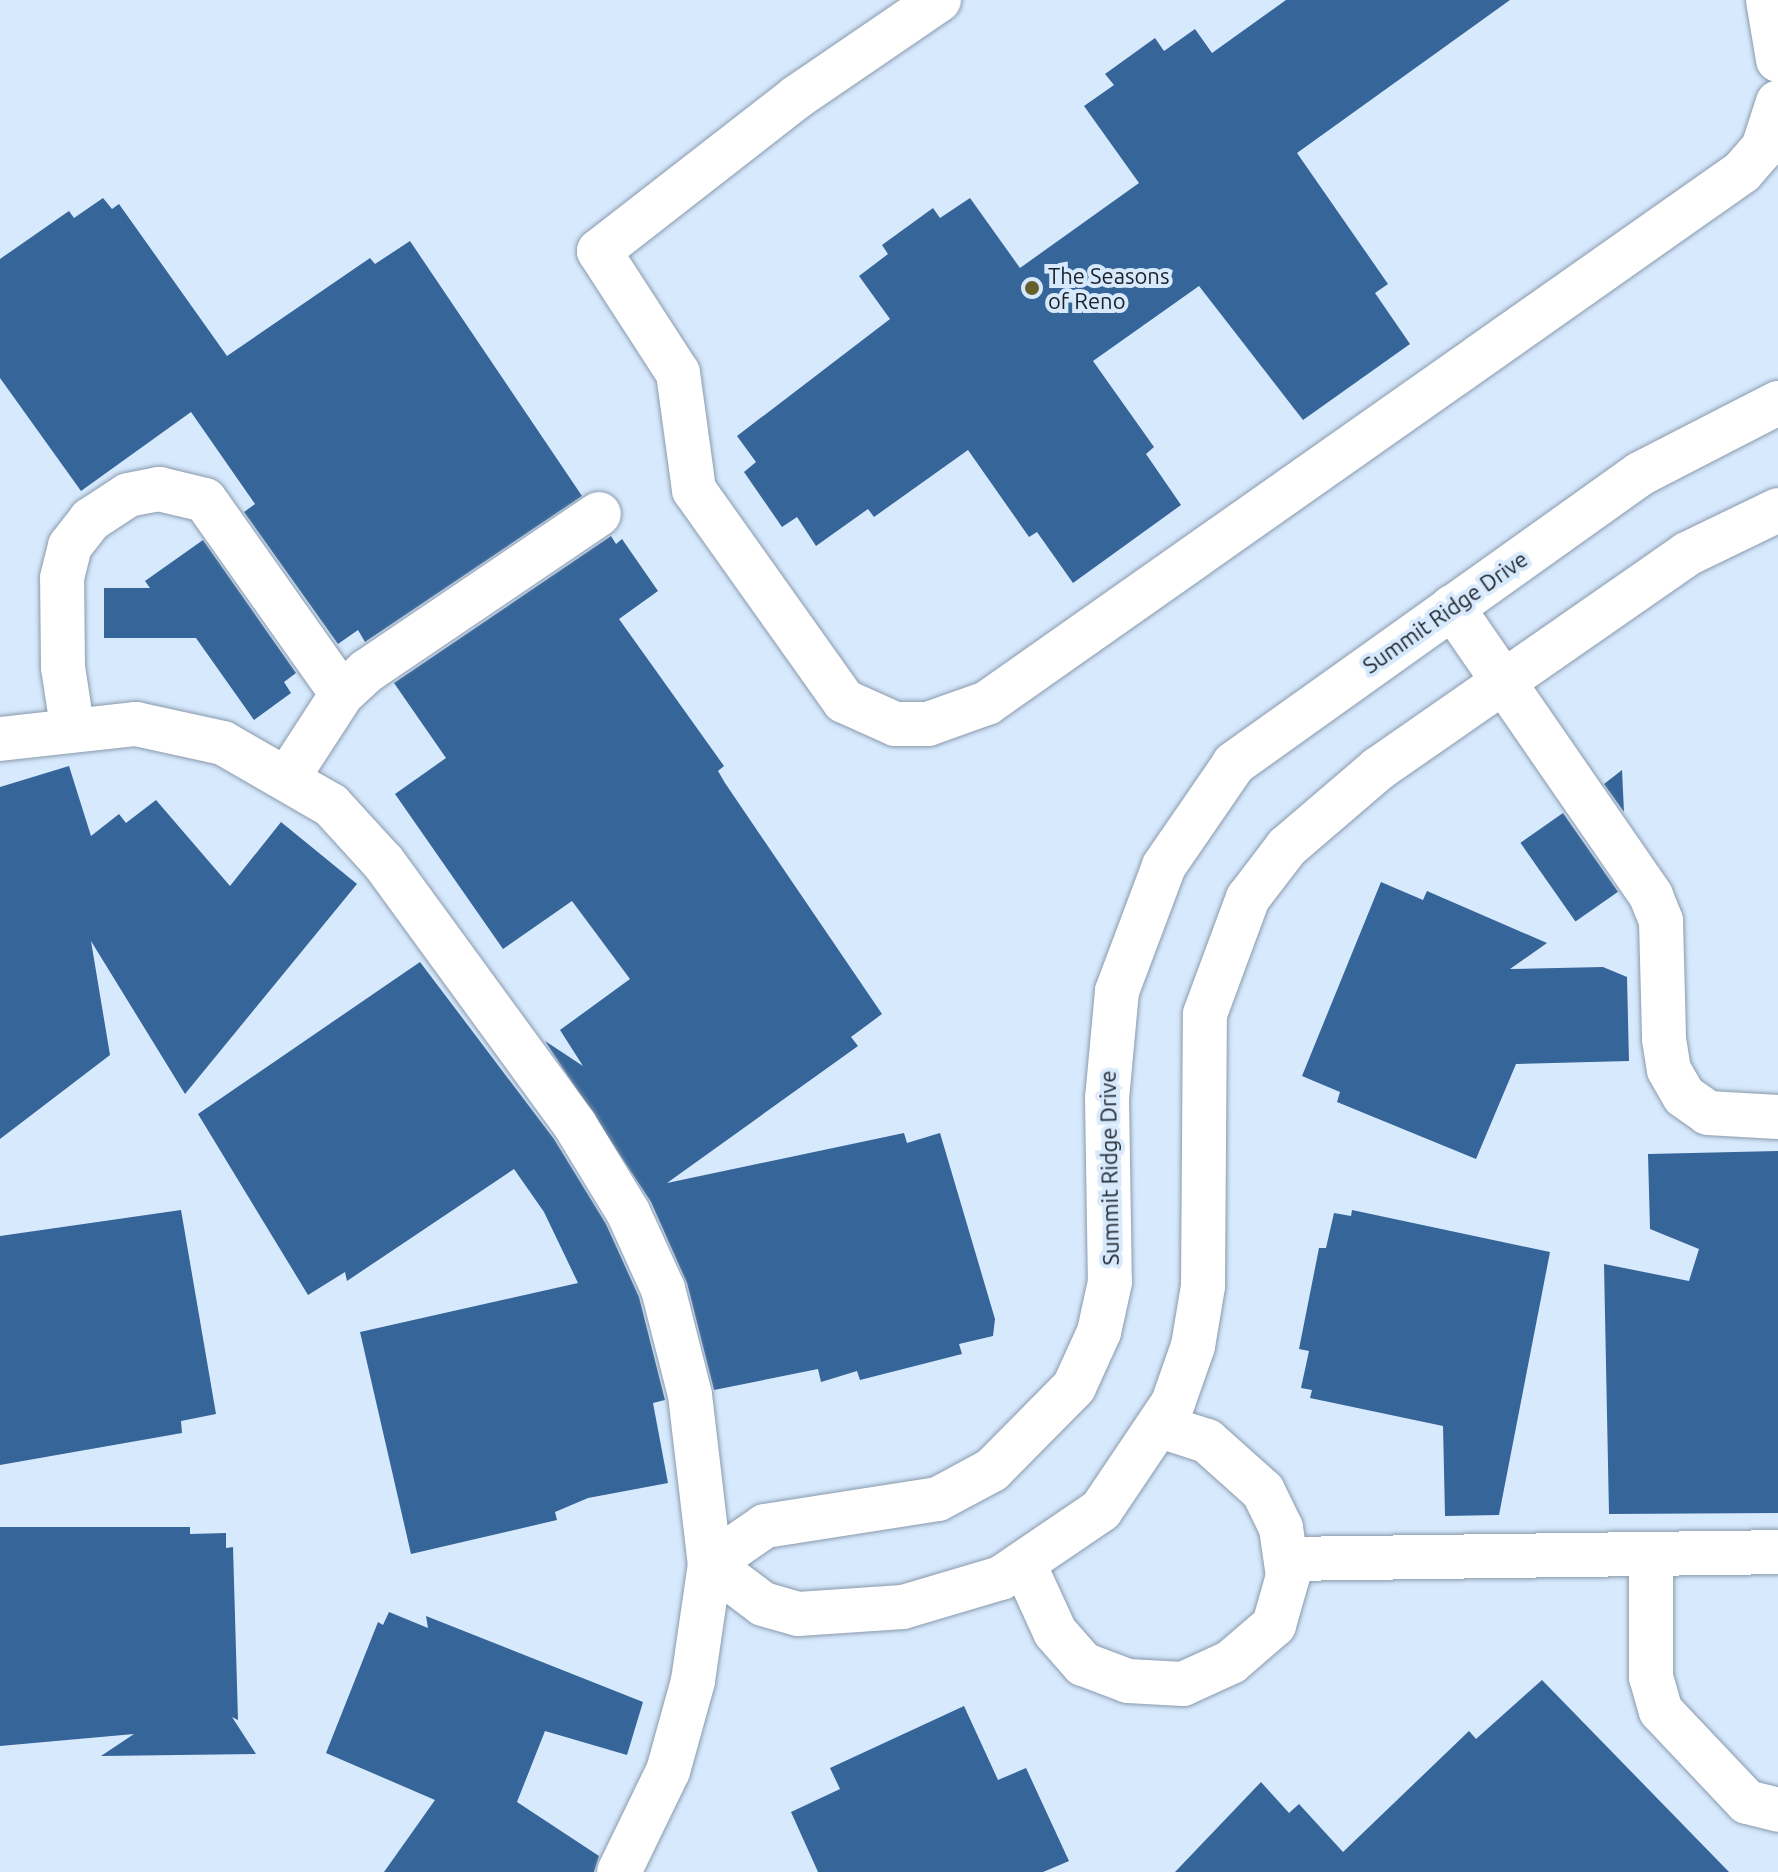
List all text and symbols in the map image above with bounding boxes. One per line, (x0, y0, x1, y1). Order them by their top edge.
place label: The Seasons of Reno (1048, 262, 1169, 314)
marker: The Seasons of Reno (1023, 279, 1041, 297)
street label: Summit Ridge Drive (1358, 545, 1532, 679)
street label: Summit Ridge Drive (1094, 1070, 1124, 1266)

